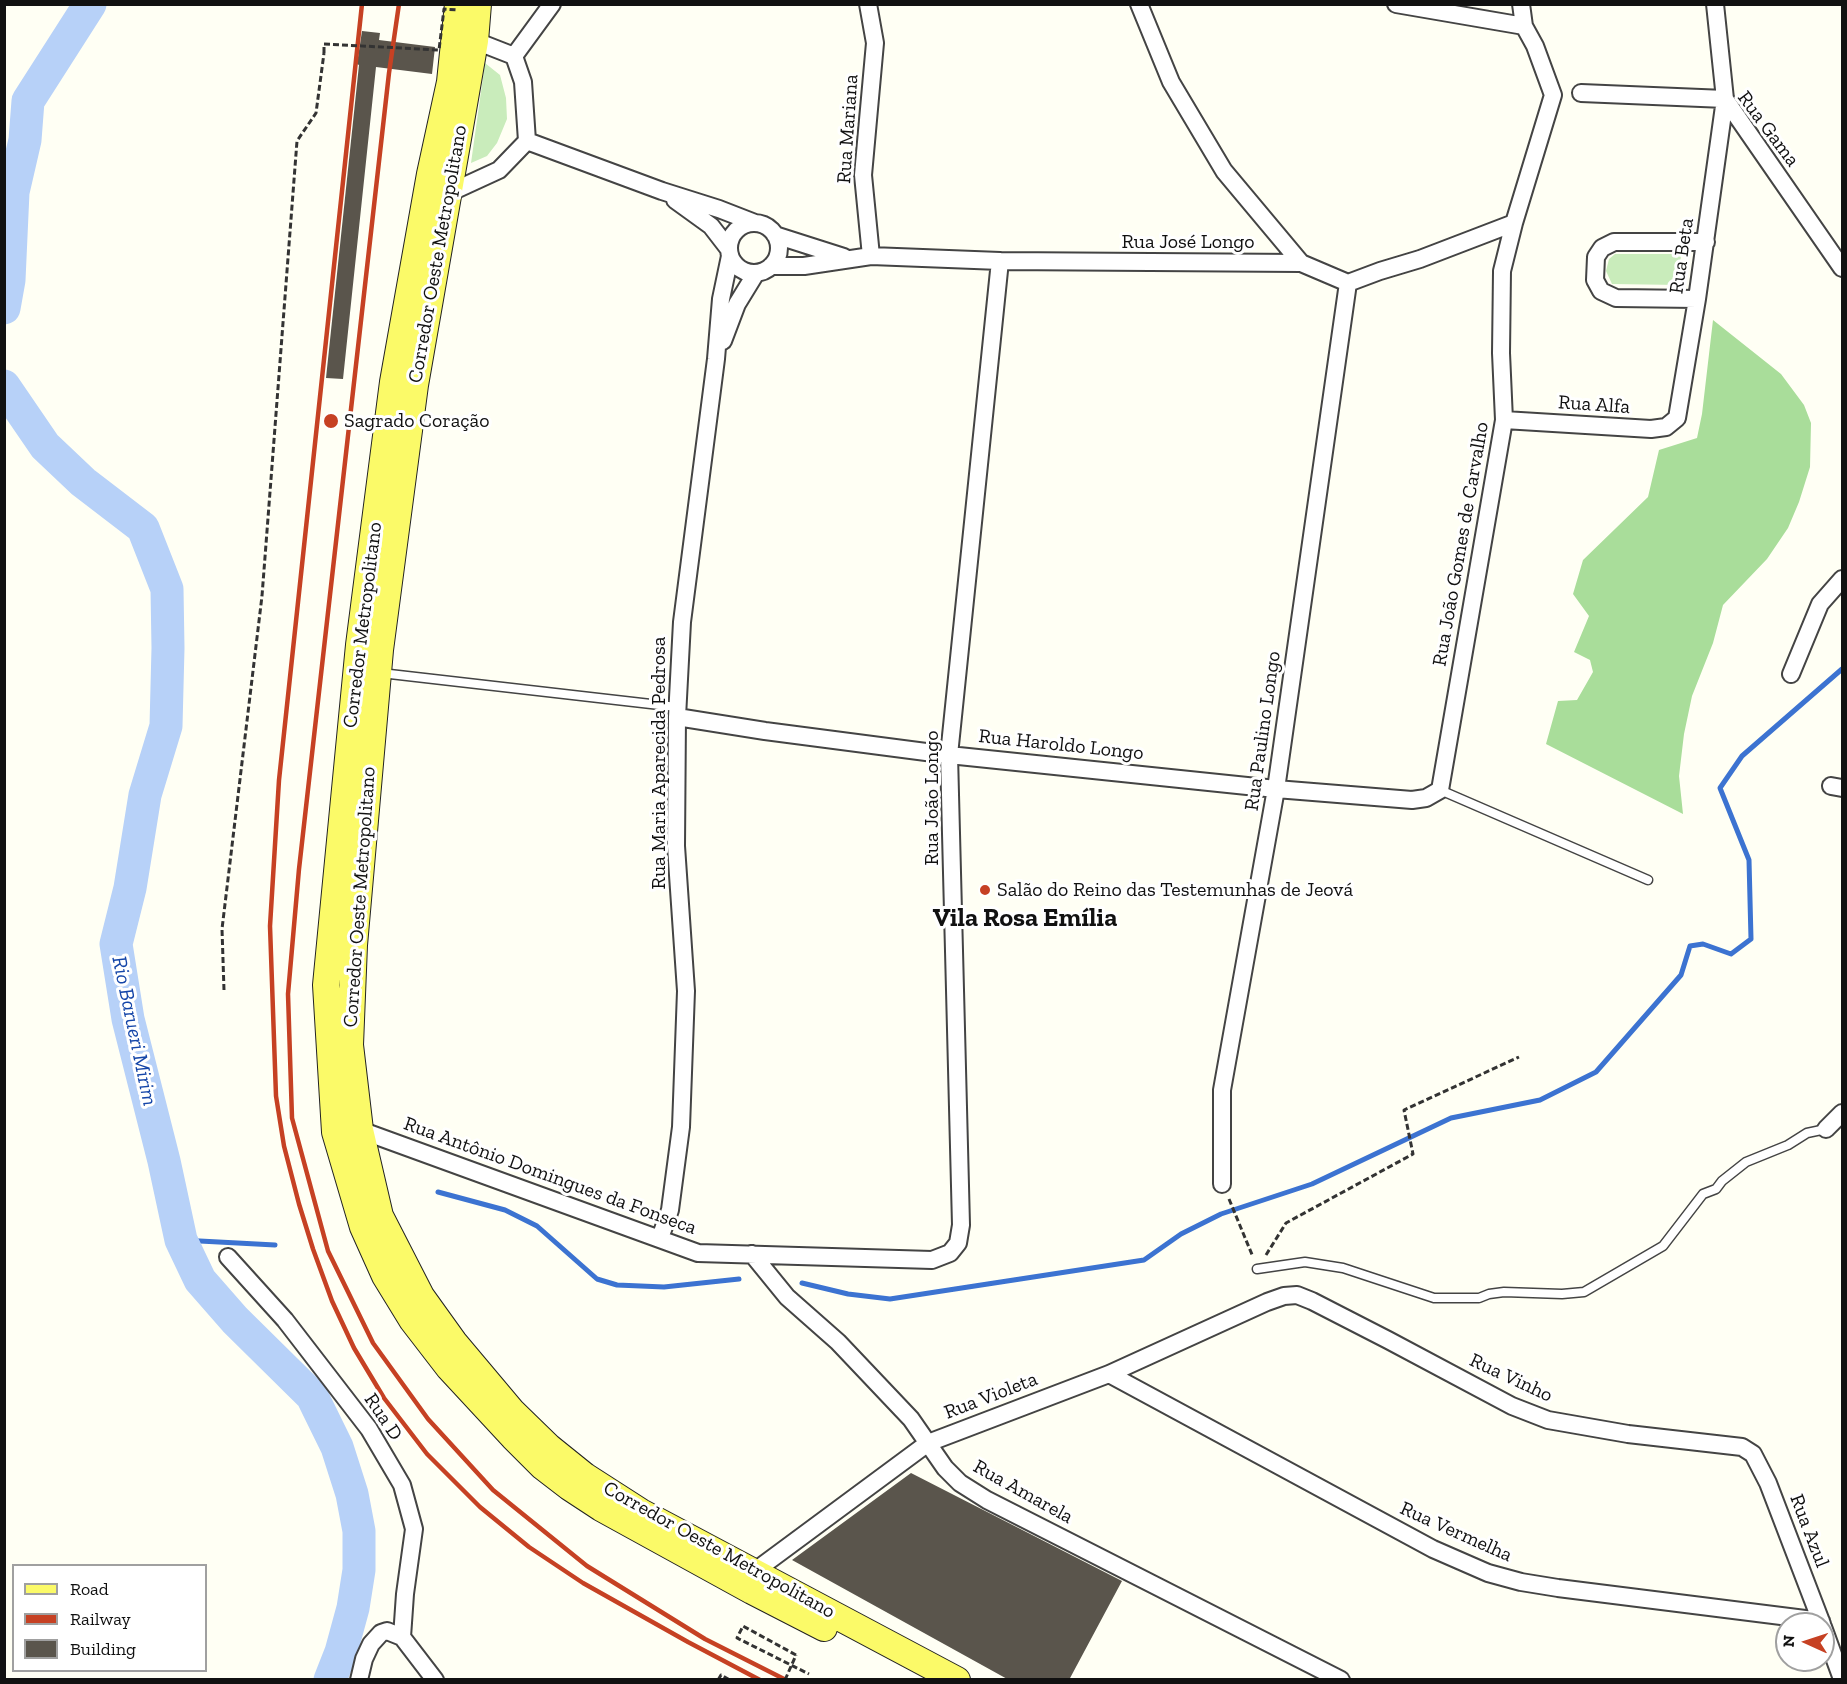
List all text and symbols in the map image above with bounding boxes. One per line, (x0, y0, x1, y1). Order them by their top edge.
street label: Rua Mariana (832, 73, 864, 185)
street label: Rua Gama (1732, 87, 1804, 171)
street label: Corredor Oeste Metropolitano (403, 123, 473, 385)
street label: Rua Beta (1665, 217, 1699, 295)
street label: Rua José Longo (1121, 230, 1255, 254)
street label: Rua Alfa (1557, 391, 1631, 419)
place label: Sagrado Coração (344, 409, 490, 433)
marker: Sagrado Coração (322, 412, 340, 430)
street label: Rua João Gomes de Carvalho (1428, 420, 1494, 668)
street label: Corredor Metropolitano (338, 521, 388, 729)
street label: Rua Maria Aparecida Pedrosa (647, 637, 671, 889)
street label: Rua Paulino Longo (1240, 650, 1286, 812)
street label: Rua Haroldo Longo (977, 724, 1145, 766)
street label: Rua João Longo (920, 731, 944, 865)
street label: Corredor Oeste Metropolitano (339, 766, 381, 1028)
place label: Salão do Reino das Testemunhas de Jeová (997, 878, 1353, 902)
marker: Salão do Reino das Testemunhas de Jeová (978, 883, 992, 897)
district label: Vila Rosa Emília (933, 903, 1117, 935)
water label: Rio Barueri Mirim (106, 954, 162, 1108)
street label: Rua Antônio Domingues da Fonseca (400, 1112, 700, 1240)
street label: Rua Vinho (1466, 1348, 1556, 1408)
street label: Rua Violeta (941, 1367, 1041, 1425)
street label: Rua D (359, 1389, 407, 1445)
street label: Rua Amarela (969, 1455, 1077, 1529)
street label: Corredor Oeste Metropolitano (599, 1476, 839, 1624)
street label: Rua Azul (1784, 1491, 1834, 1571)
street label: Rua Vermelha (1396, 1497, 1516, 1567)
legend (12, 1564, 207, 1672)
text: Road (70, 1578, 109, 1600)
text: Railway (70, 1608, 131, 1630)
north arrow (1775, 1612, 1835, 1672)
text: N (1779, 1635, 1798, 1648)
text: Building (70, 1638, 136, 1660)

